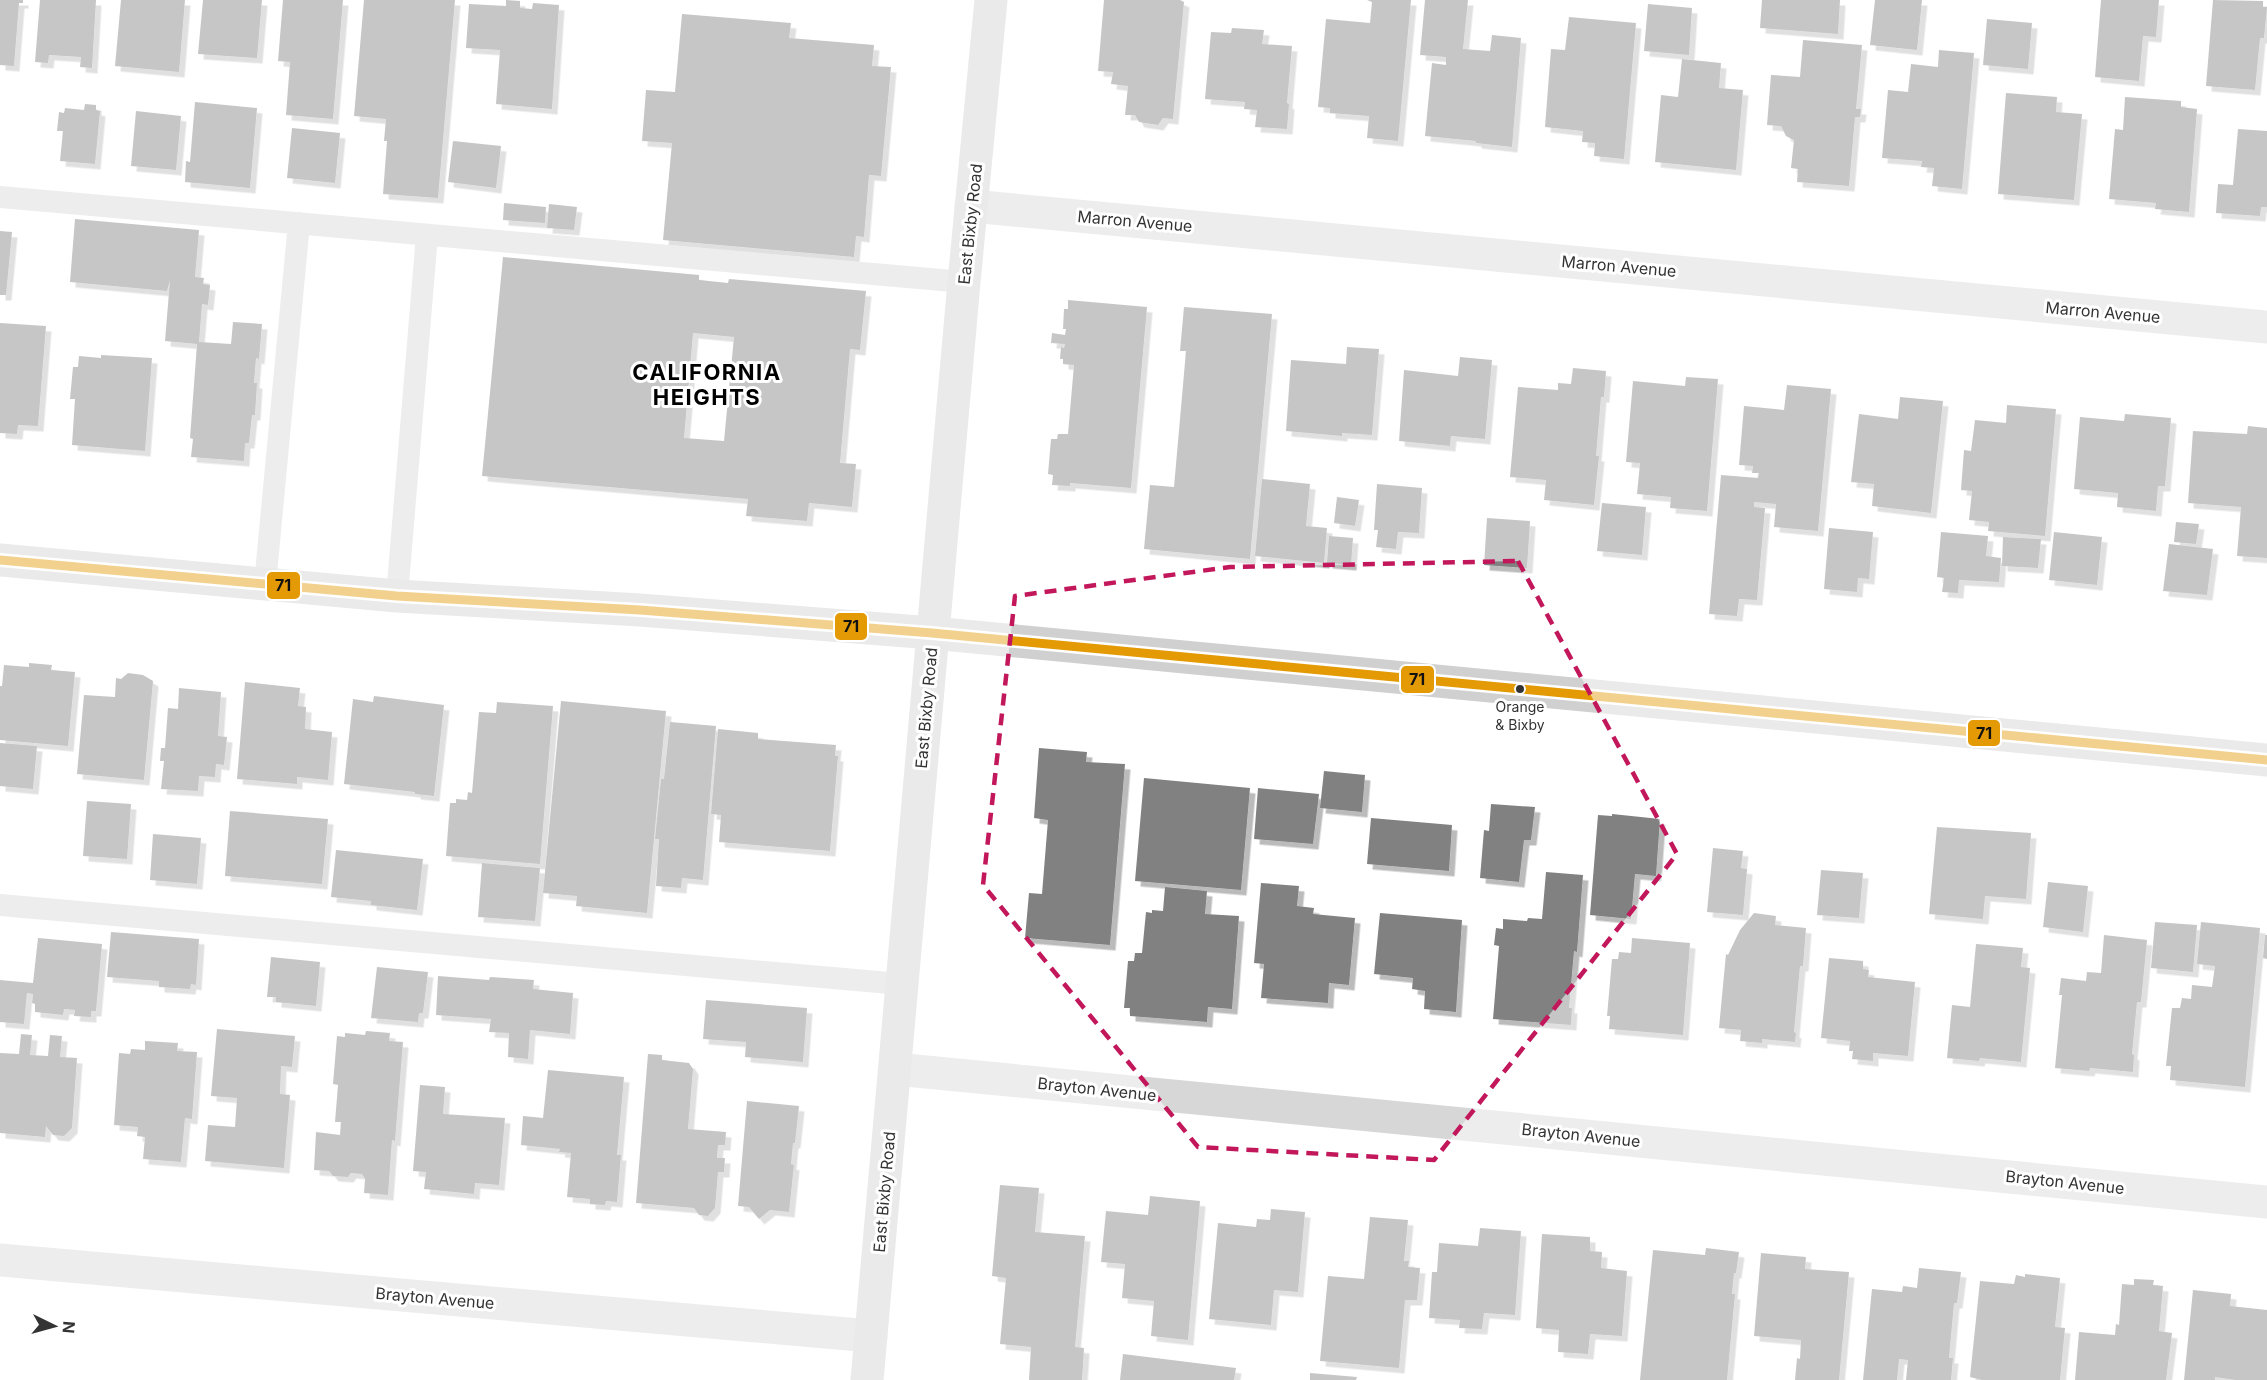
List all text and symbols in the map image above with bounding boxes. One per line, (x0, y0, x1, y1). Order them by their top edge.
street label: East Bixby Road (954, 163, 986, 285)
street label: Marron Avenue (1077, 206, 1193, 236)
street label: Marron Avenue (1561, 251, 1677, 281)
street label: Marron Avenue (2045, 297, 2161, 327)
district label: CALIFORNIA HEIGHTS (632, 359, 782, 410)
line badge: 71 (266, 571, 301, 600)
text: 71 (275, 575, 291, 595)
line badge: 71 (834, 612, 868, 641)
text: 71 (843, 616, 859, 636)
street label: East Bixby Road (911, 647, 941, 769)
line badge: 71 (1400, 665, 1435, 694)
text: 71 (1409, 669, 1425, 689)
marker: Orange & Bixby (1514, 683, 1526, 695)
place label: Orange & Bixby (1495, 698, 1545, 733)
line badge: 71 (1967, 719, 2001, 747)
text: 71 (1976, 723, 1992, 743)
street label: Brayton Avenue (1037, 1073, 1157, 1105)
street label: Brayton Avenue (1521, 1119, 1641, 1151)
street label: East Bixby Road (869, 1131, 899, 1253)
street label: Brayton Avenue (2005, 1166, 2125, 1198)
street label: Brayton Avenue (375, 1283, 495, 1313)
north arrow (24, 1296, 84, 1356)
text: N (58, 1320, 79, 1334)

